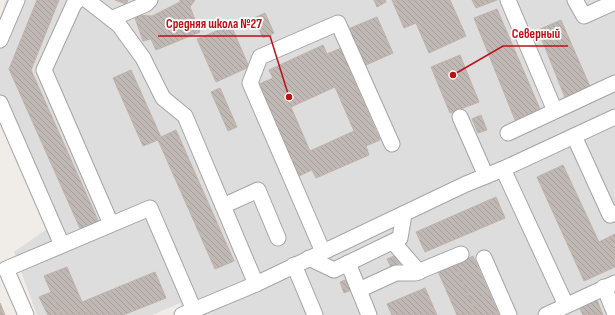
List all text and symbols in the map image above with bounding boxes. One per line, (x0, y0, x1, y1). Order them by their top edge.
callout: Средняя школа №27 (158, 11, 270, 36)
text: Средняя школа №27 (166, 16, 262, 32)
callout: Северный (503, 21, 568, 46)
text: Северный (512, 26, 560, 42)

